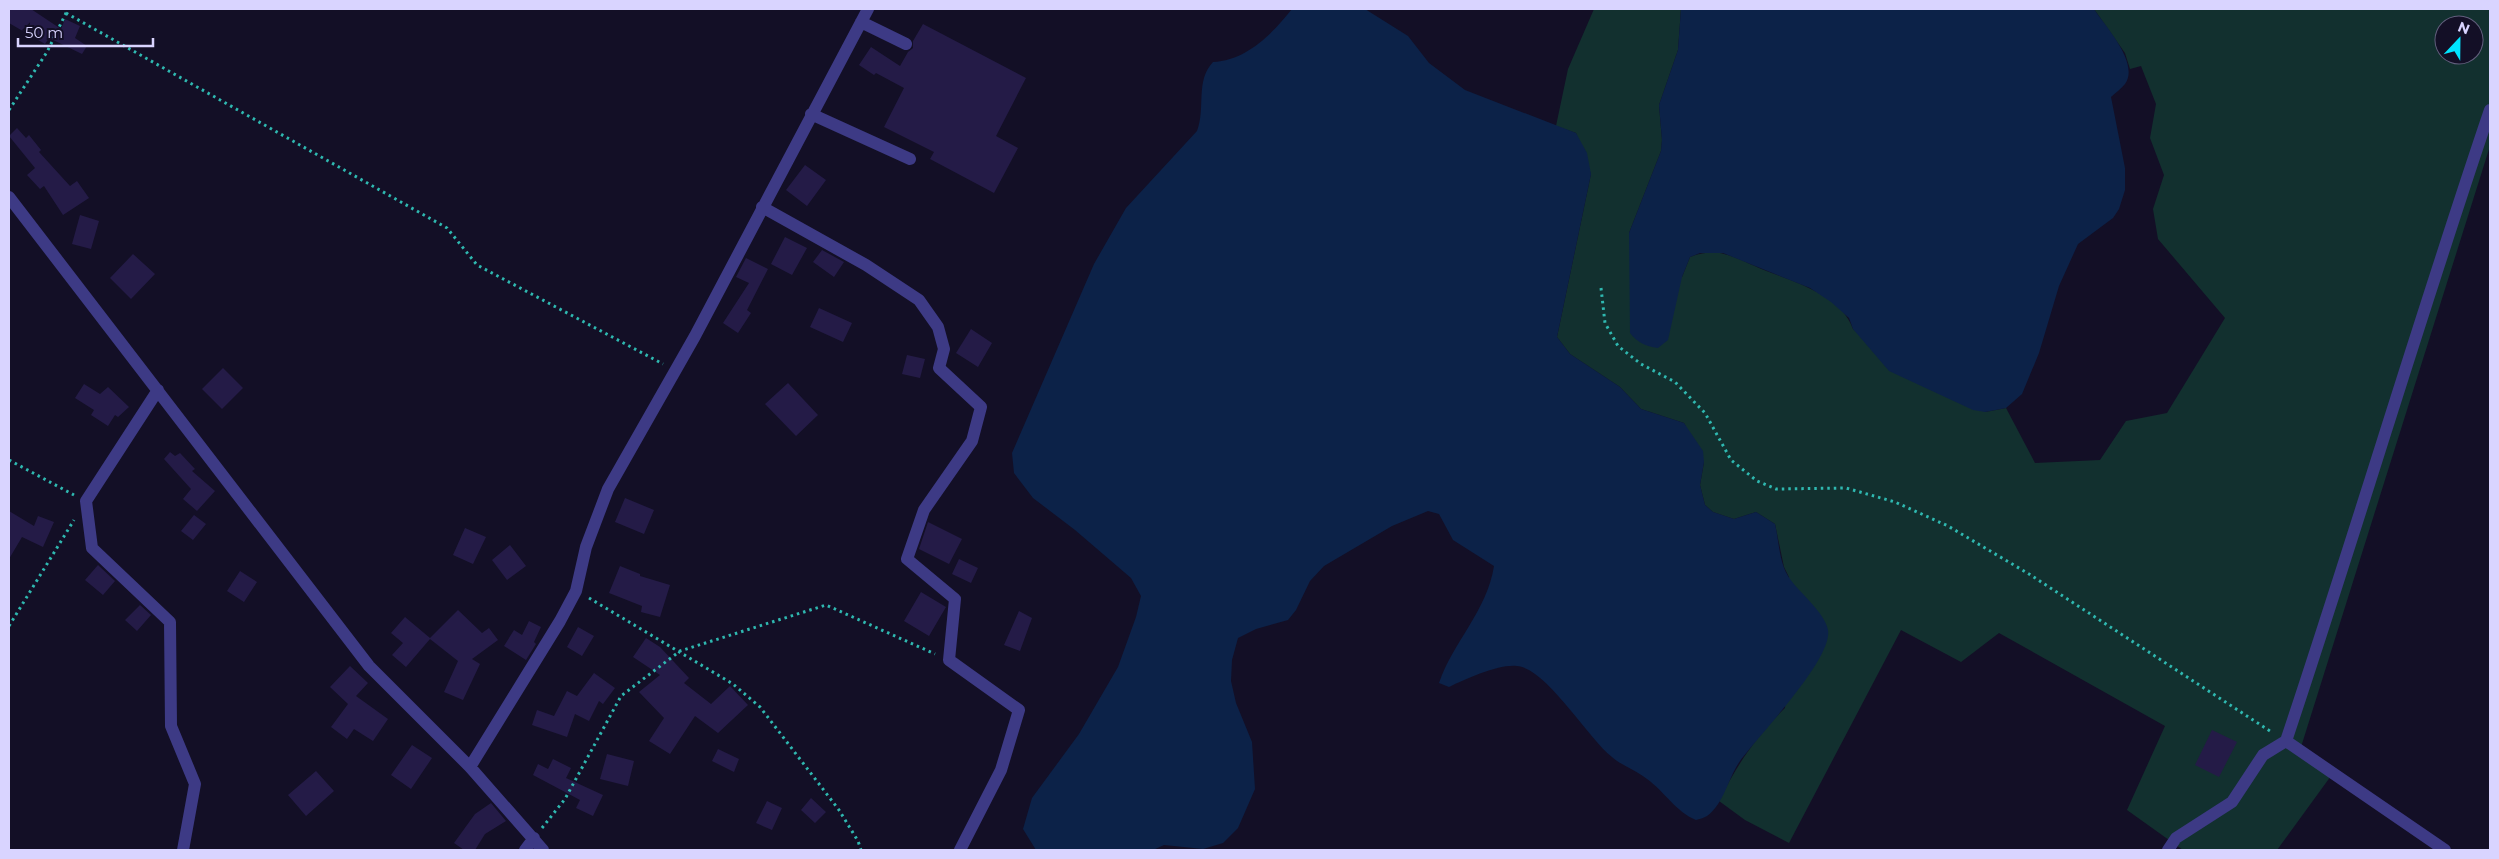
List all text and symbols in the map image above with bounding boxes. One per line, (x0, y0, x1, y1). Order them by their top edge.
scale bar (18, 15, 152, 47)
north arrow (2434, 15, 2484, 65)
text: N (2455, 17, 2472, 38)
text: 50 m (25, 23, 63, 42)

